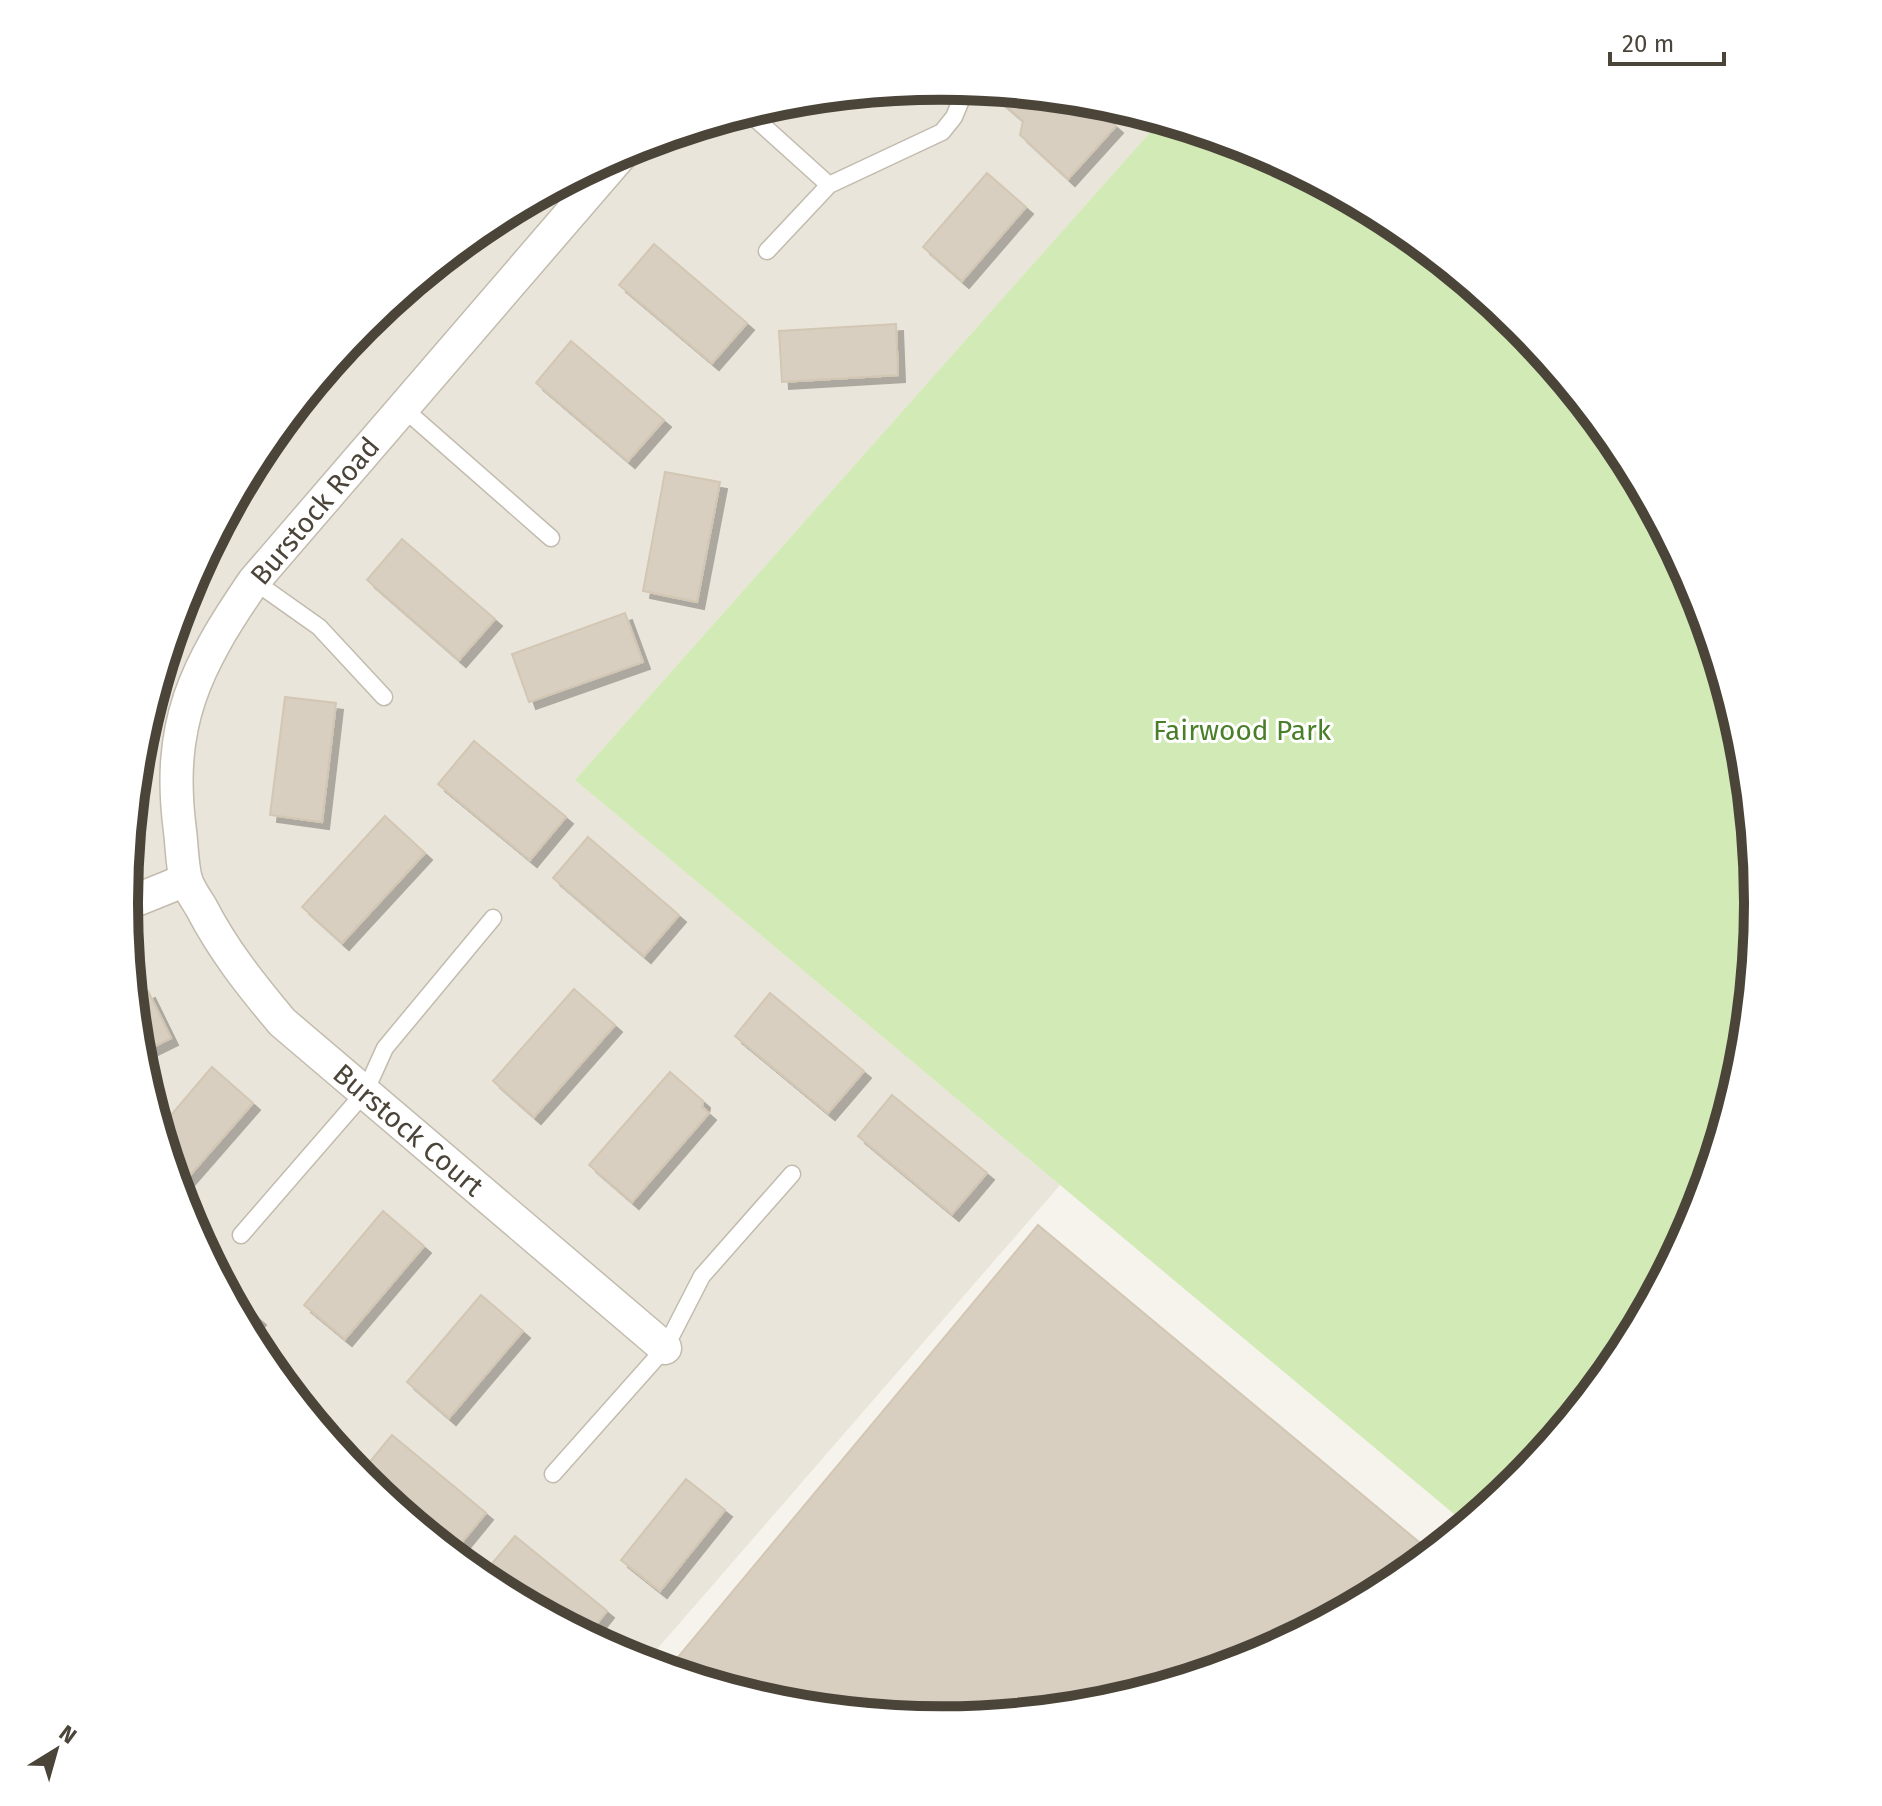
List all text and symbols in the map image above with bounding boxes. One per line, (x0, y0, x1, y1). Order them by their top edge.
scale bar (1610, 16, 1724, 66)
text: 20 m (1622, 30, 1674, 58)
street label: Burstock Road (244, 430, 386, 592)
park label: Fairwood Park (1153, 714, 1332, 747)
street label: Burstock Court (327, 1057, 491, 1203)
north arrow (16, 1710, 96, 1790)
text: N (54, 1719, 82, 1750)

